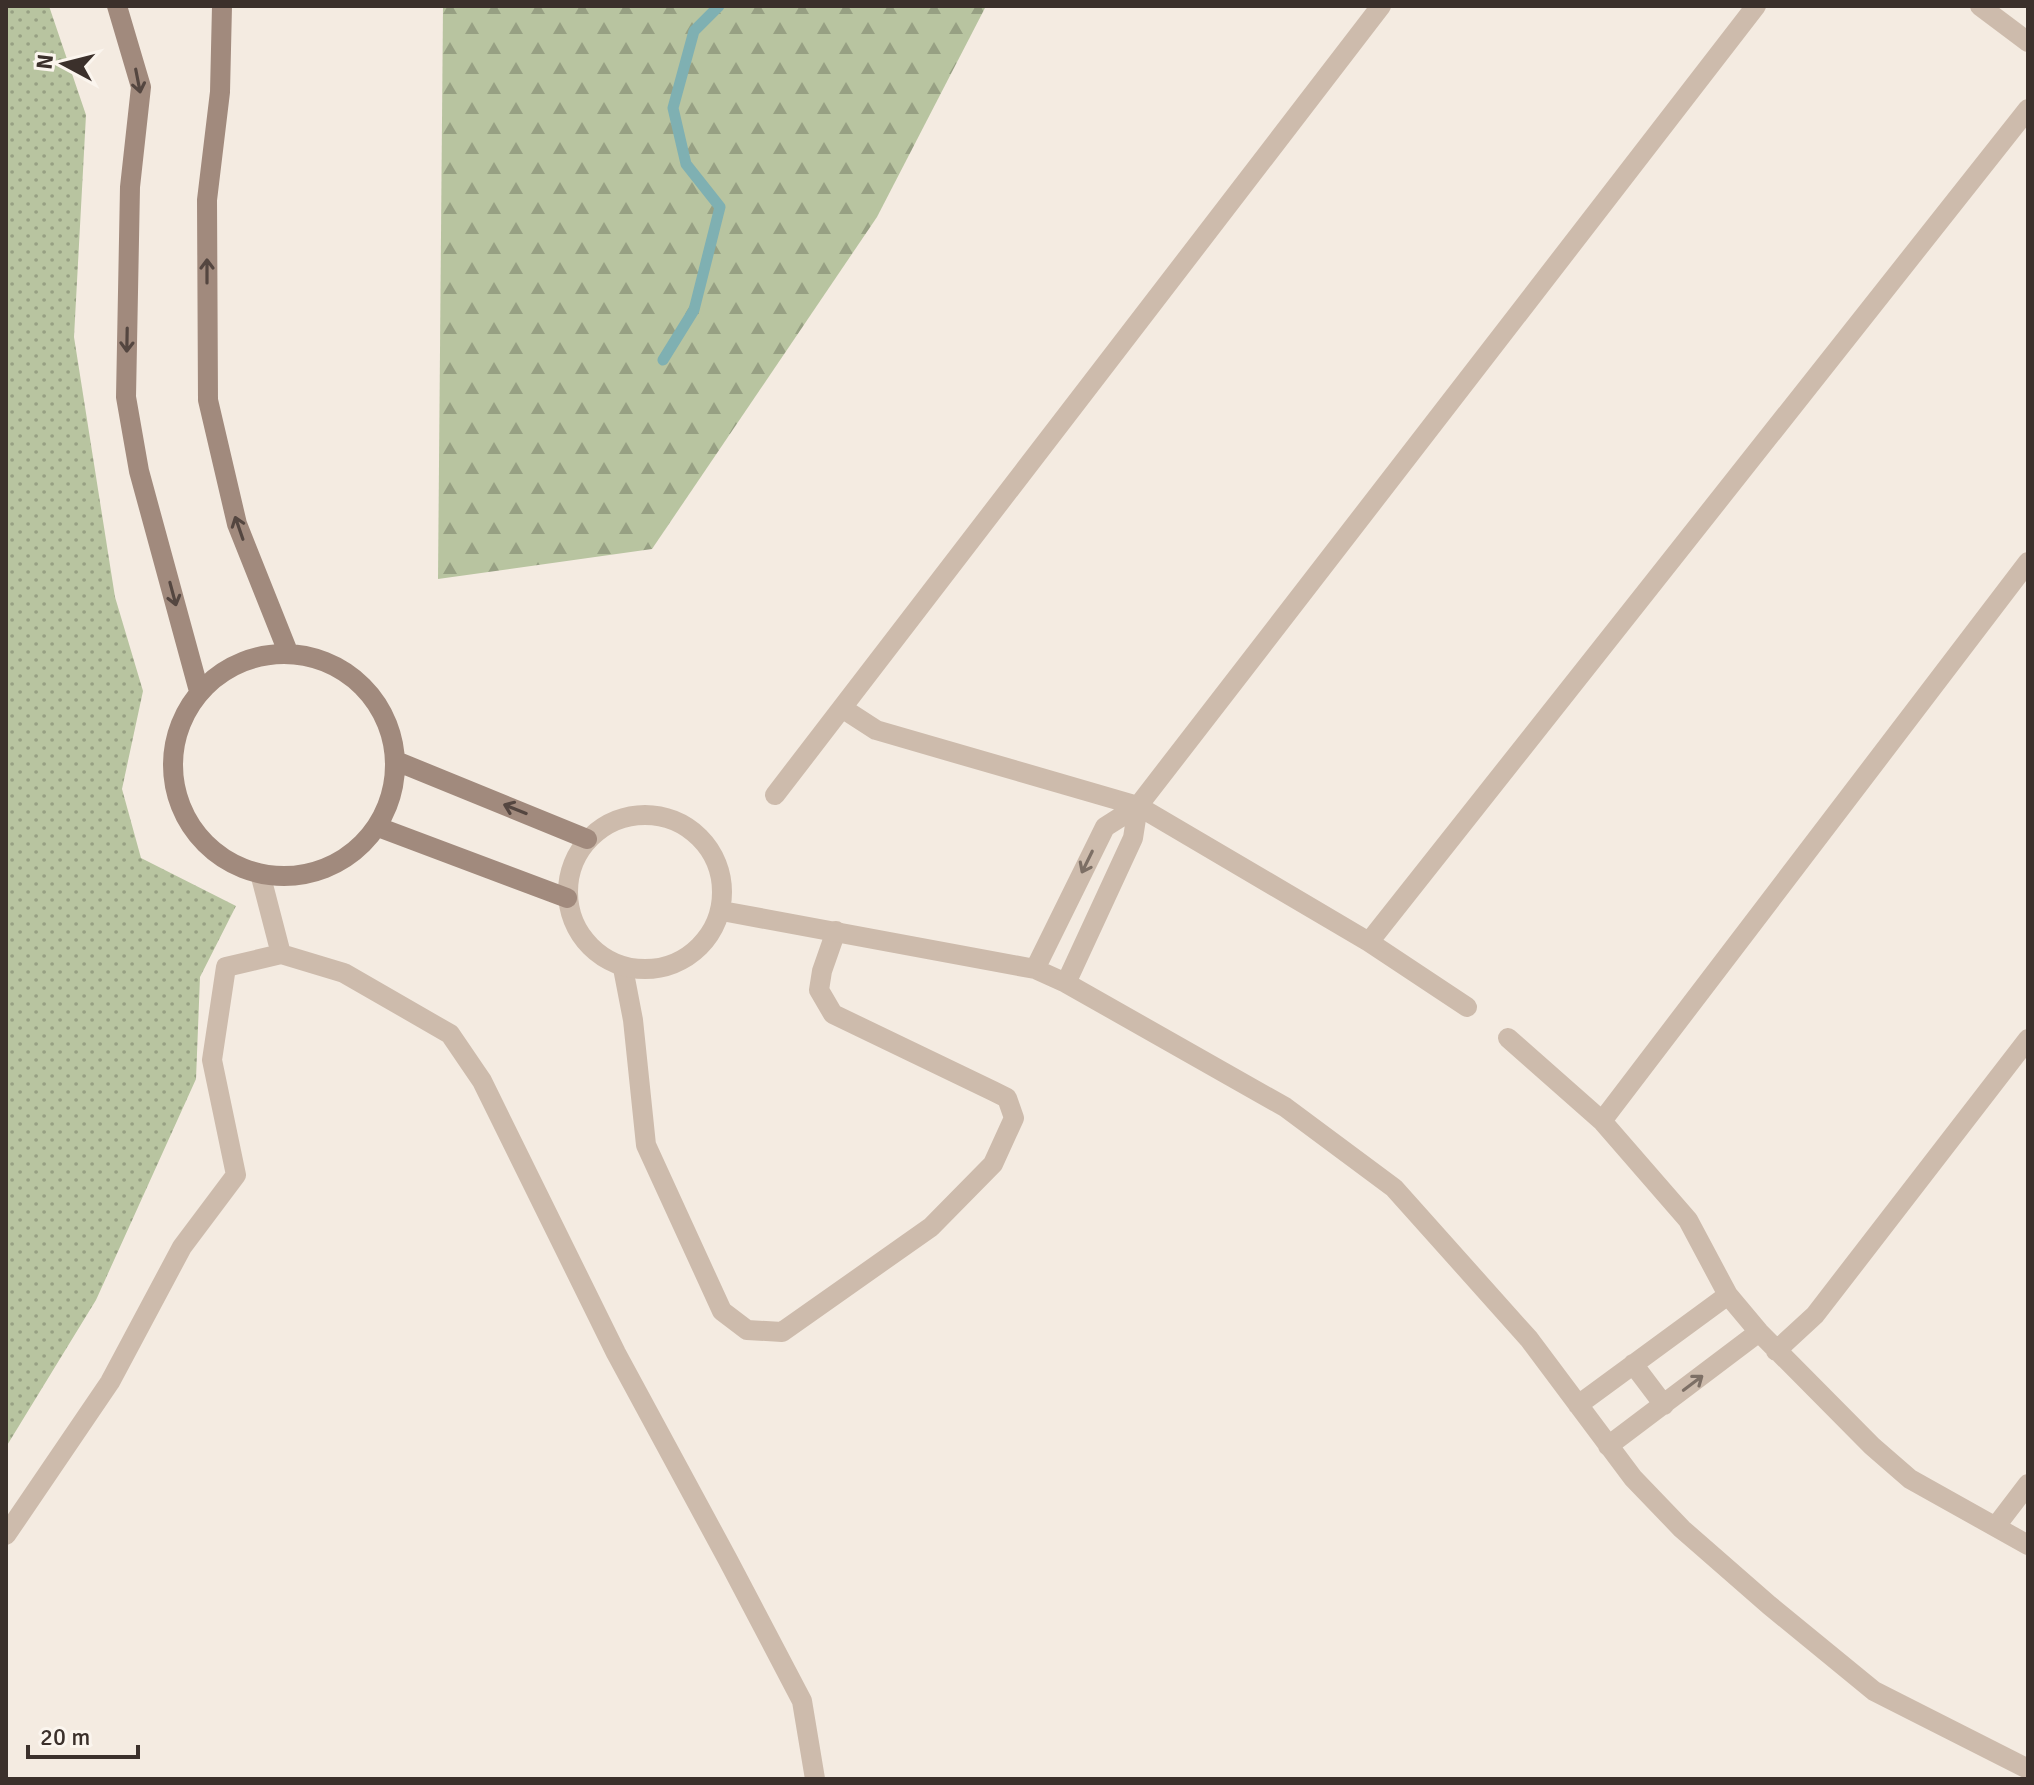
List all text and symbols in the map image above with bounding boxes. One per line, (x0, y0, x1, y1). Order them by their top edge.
north arrow (24, 24, 104, 104)
text: N (30, 52, 59, 71)
one-way arrow (131, 67, 146, 93)
one-way arrow (199, 258, 215, 285)
one-way arrow (119, 326, 135, 353)
one-way arrow (231, 515, 246, 540)
one-way arrow (166, 580, 181, 606)
one-way arrow (503, 801, 528, 816)
one-way arrow (1079, 849, 1095, 873)
one-way arrow (1682, 1374, 1703, 1391)
scale bar (28, 1709, 138, 1759)
text: 20 m (40, 1722, 90, 1752)

